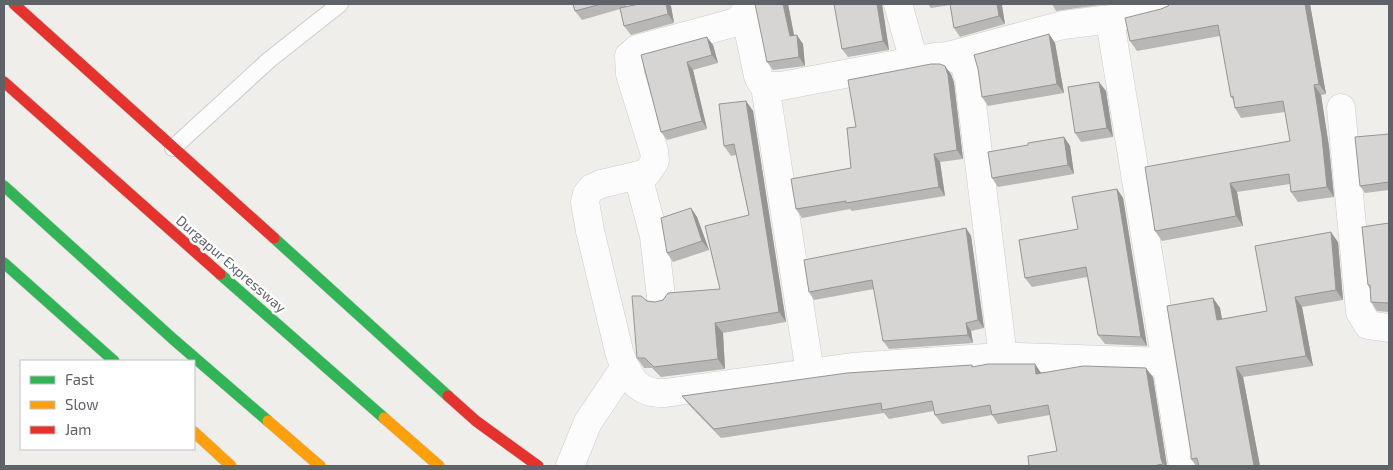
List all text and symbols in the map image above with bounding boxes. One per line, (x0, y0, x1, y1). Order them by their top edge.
street label: Durgapur Expressway (173, 211, 290, 316)
legend (20, 360, 195, 450)
text: Fast (65, 370, 95, 388)
text: Slow (65, 395, 99, 413)
text: Jam (65, 420, 91, 438)

